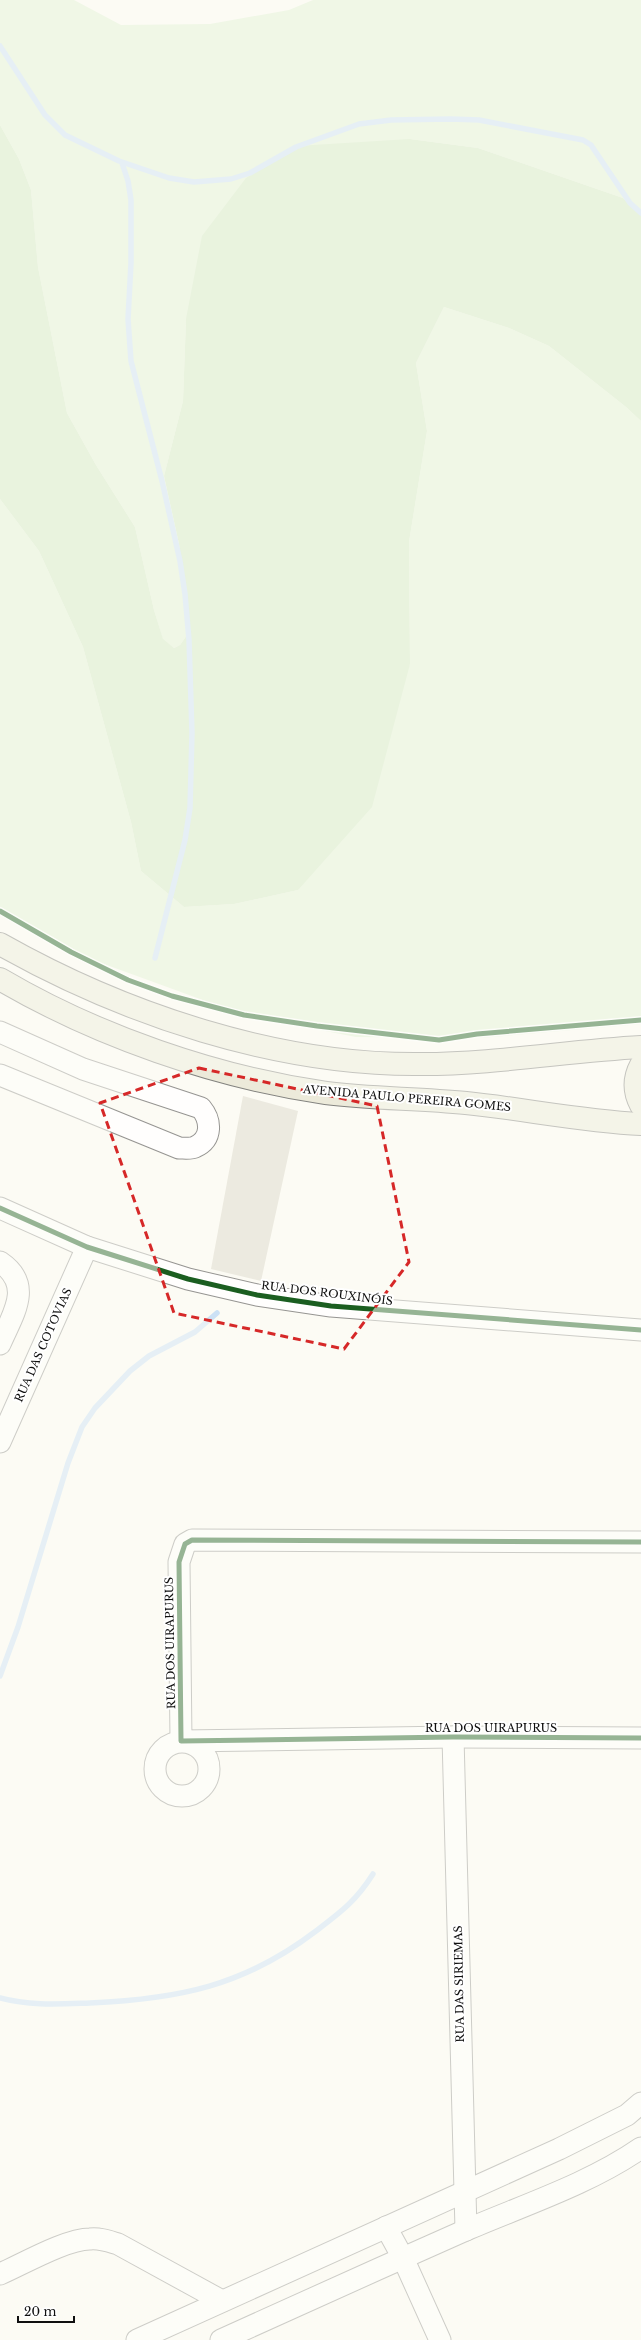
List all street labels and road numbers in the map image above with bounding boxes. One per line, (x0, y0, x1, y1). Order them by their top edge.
street label: AVENIDA PAULO PEREIRA GOMES (301, 1082, 512, 1114)
street label: RUA DOS ROUXINÓIS (260, 1278, 394, 1308)
street label: RUA DAS COTOVIAS (11, 1286, 75, 1404)
street label: RUA DOS UIRAPURUS (162, 1577, 178, 1709)
street label: RUA DOS UIRAPURUS (425, 1721, 557, 1735)
street label: RUA DAS SIRIEMAS (451, 1925, 467, 2043)

